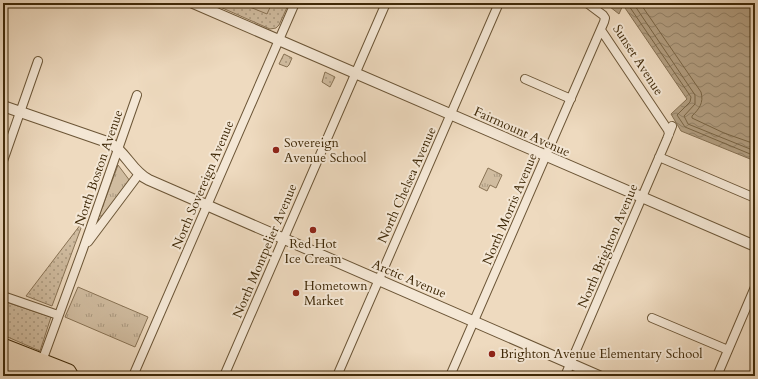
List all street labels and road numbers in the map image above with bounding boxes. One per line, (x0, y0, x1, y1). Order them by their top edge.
street label: Sunset Avenue (608, 21, 668, 99)
street label: Fairmount Avenue (471, 103, 573, 161)
street label: North Boston Avenue (71, 107, 127, 229)
street label: North Sovereign Avenue (168, 118, 238, 252)
street label: North Chelsea Avenue (373, 124, 441, 246)
street label: North Morris Avenue (478, 150, 542, 268)
street label: North Montpelier Avenue (228, 181, 302, 321)
street label: North Brighton Avenue (574, 181, 642, 311)
street label: Arctic Avenue (369, 255, 449, 303)

